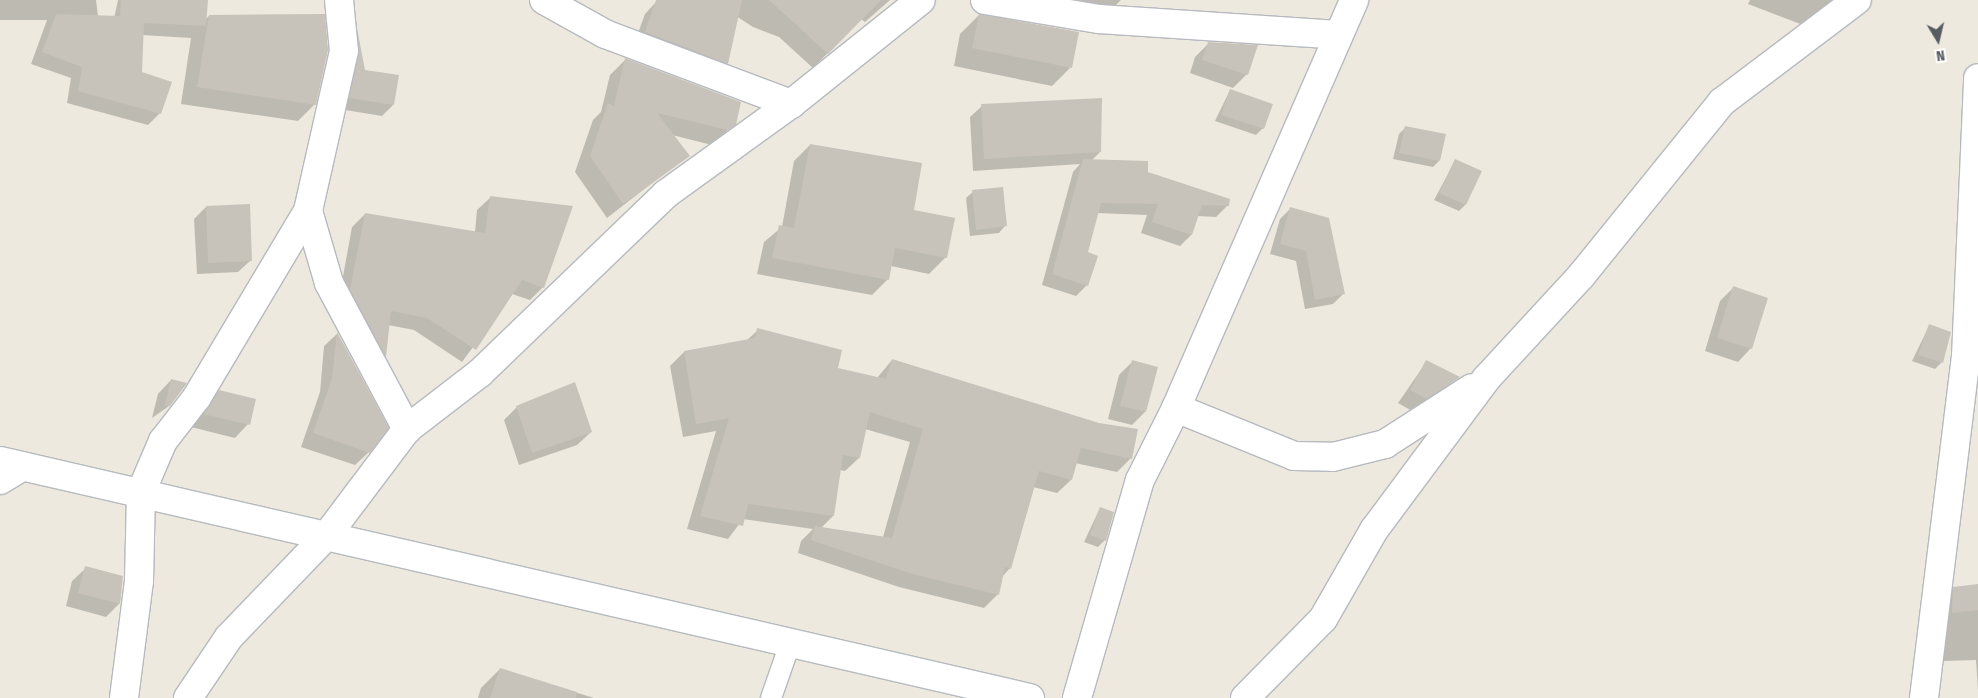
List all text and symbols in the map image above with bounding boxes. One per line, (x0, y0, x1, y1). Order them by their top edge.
north arrow (1913, 15, 1963, 65)
text: N (1935, 46, 1946, 64)

